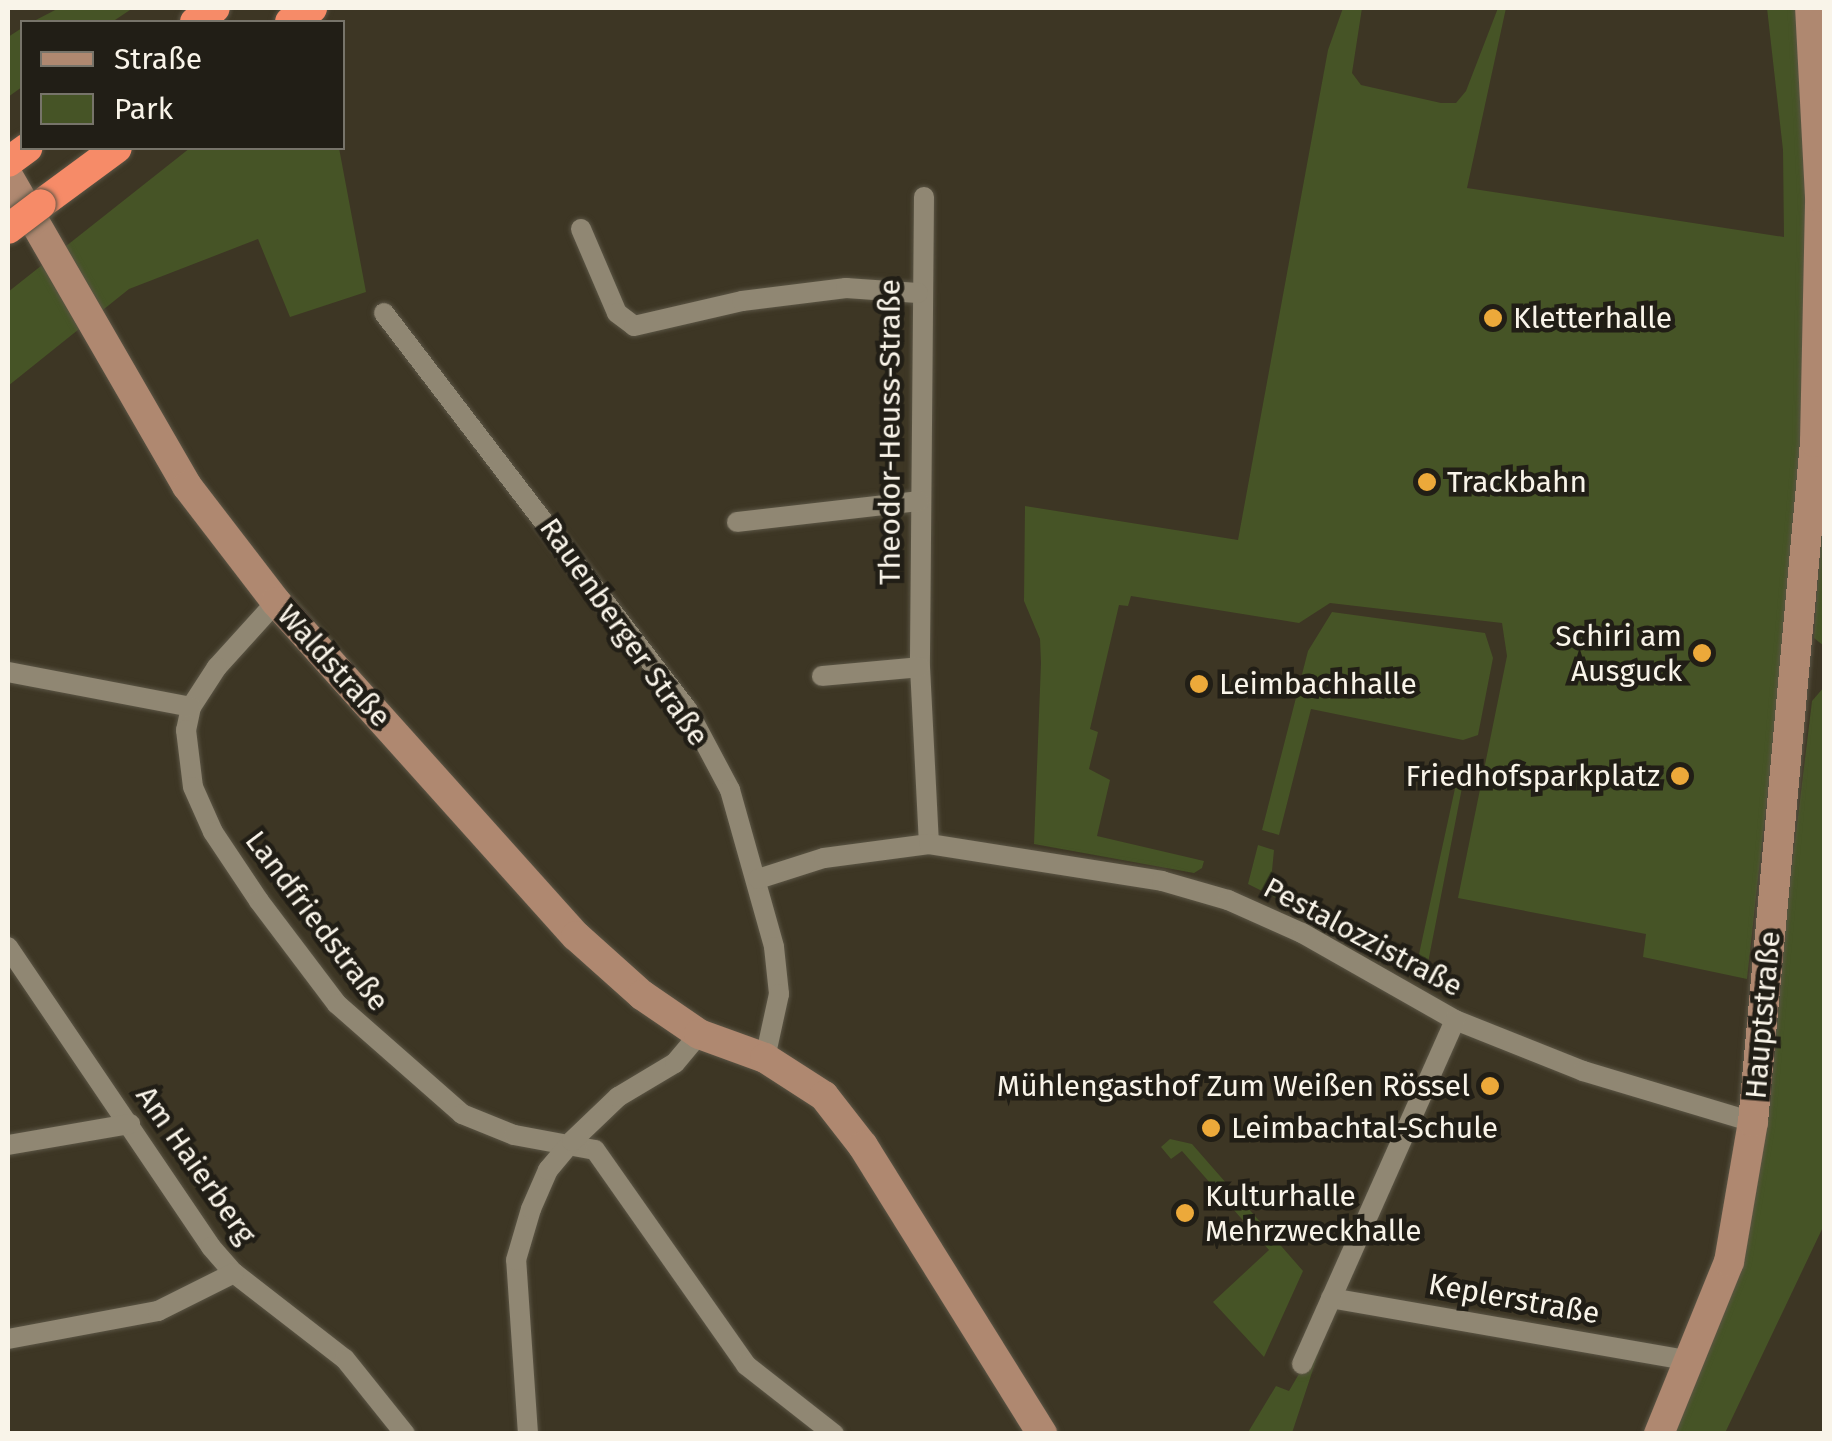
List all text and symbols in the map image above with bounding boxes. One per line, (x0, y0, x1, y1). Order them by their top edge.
legend (20, 20, 345, 150)
text: Straße (114, 41, 202, 77)
text: Park (114, 91, 173, 127)
street label: Theodor-Heuss-Straße (872, 279, 908, 585)
place label: Kletterhalle (1513, 300, 1672, 336)
marker: Kletterhalle (1482, 307, 1504, 329)
place label: Trackbahn (1447, 464, 1587, 500)
marker: Trackbahn (1416, 471, 1438, 493)
street label: Rauenberger Straße (532, 511, 716, 753)
street label: Waldstraße (270, 597, 398, 735)
place label: Schiri am Ausguck (1555, 618, 1682, 688)
marker: Schiri am Ausguck (1691, 642, 1713, 664)
place label: Leimbachhalle (1219, 666, 1417, 702)
marker: Leimbachhalle (1188, 673, 1210, 695)
place label: Friedhofsparkplatz (1405, 758, 1660, 794)
marker: Friedhofsparkplatz (1669, 765, 1691, 787)
street label: Landfriedstraße (237, 824, 397, 1018)
street label: Pestalozzistraße (1257, 869, 1469, 1005)
street label: Hauptstraße (1738, 929, 1788, 1101)
place label: Mühlengasthof Zum Weißen Rössel (997, 1068, 1470, 1104)
marker: Mühlengasthof Zum Weißen Rössel (1479, 1075, 1501, 1097)
street label: Am Haierberg (128, 1079, 264, 1251)
place label: Leimbachtal-Schule (1231, 1110, 1498, 1146)
marker: Leimbachtal-Schule (1200, 1117, 1222, 1139)
place label: Kulturhalle Mehrzweckhalle (1205, 1178, 1422, 1248)
marker: Kulturhalle Mehrzweckhalle (1174, 1202, 1196, 1224)
street label: Keplerstraße (1426, 1266, 1602, 1332)

